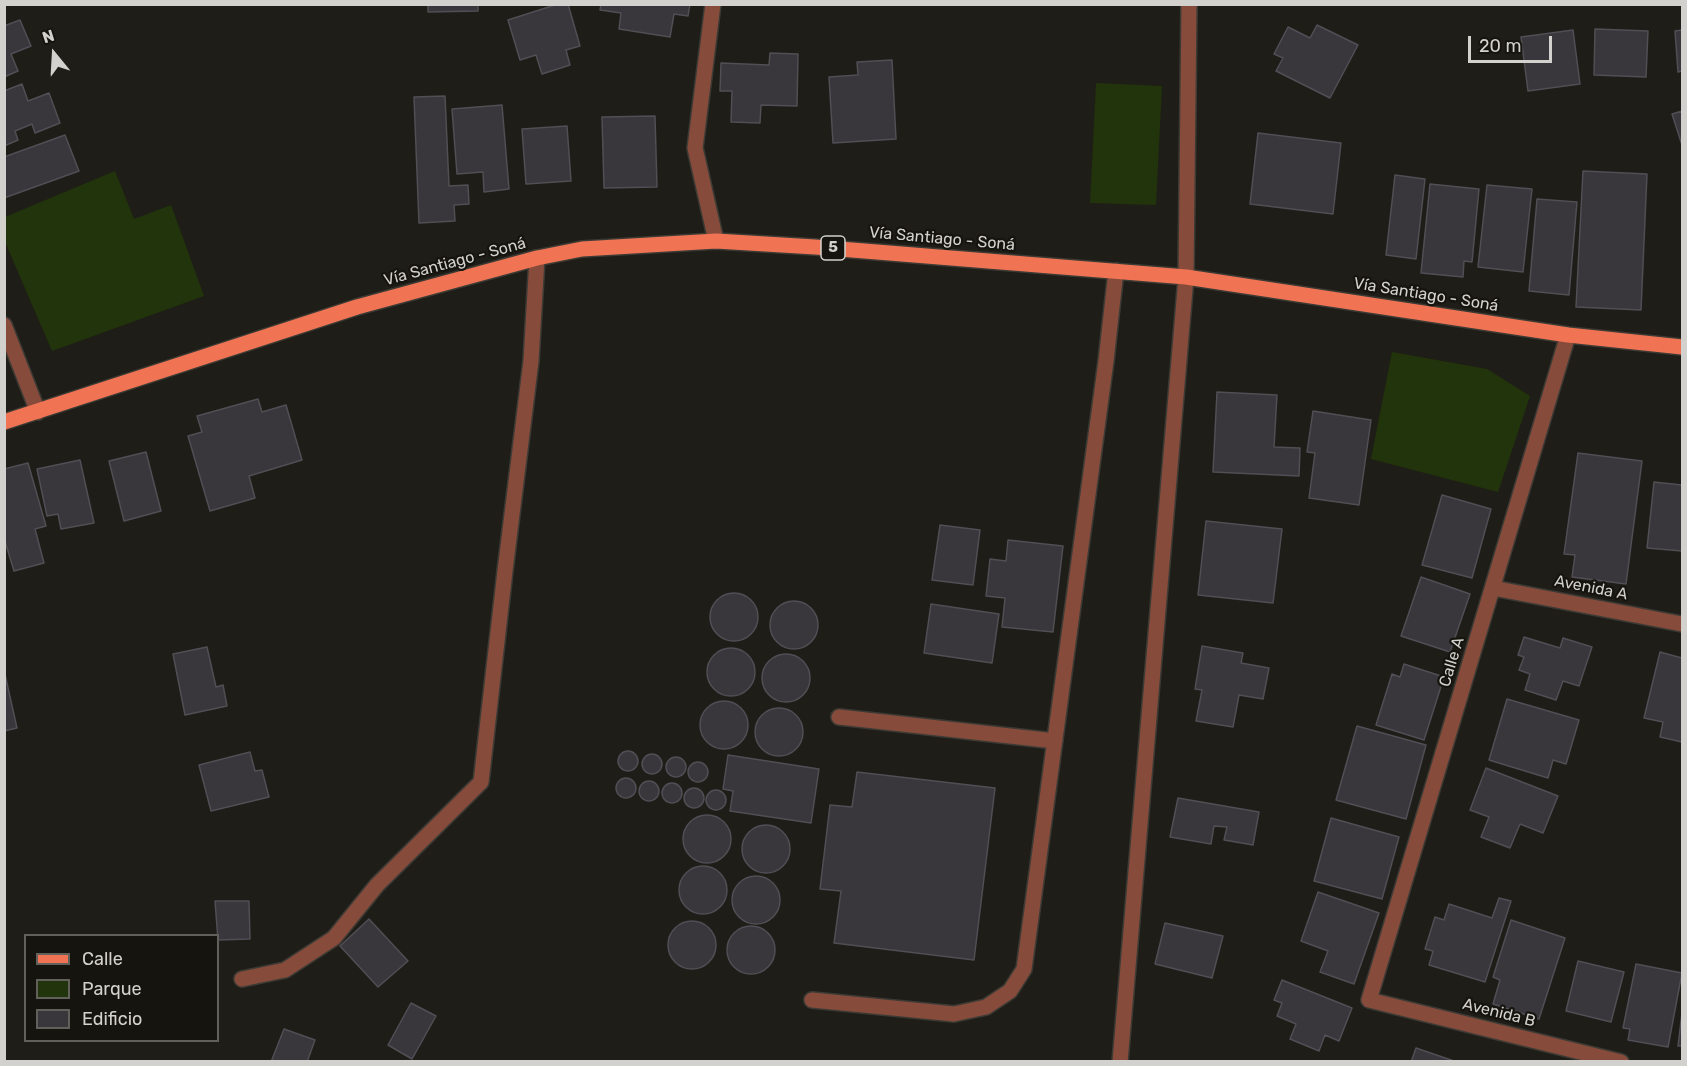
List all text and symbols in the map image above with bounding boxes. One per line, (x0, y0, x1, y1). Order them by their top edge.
north arrow (24, 24, 84, 84)
scale bar (1471, 24, 1555, 62)
text: N (40, 26, 57, 47)
text: 20 m (1479, 35, 1521, 57)
street label: Vía Santiago - Soná (868, 223, 1016, 255)
street label: Vía Santiago - Soná (382, 234, 528, 290)
road number: 5 (821, 236, 845, 260)
street label: Vía Santiago - Soná (1352, 274, 1500, 316)
street label: Avenida A (1553, 571, 1629, 605)
street label: Calle A (1435, 635, 1469, 689)
legend (24, 934, 219, 1042)
text: Calle (82, 948, 123, 970)
text: Parque (82, 978, 142, 1000)
street label: Avenida B (1461, 995, 1537, 1031)
text: Edificio (82, 1008, 142, 1030)

